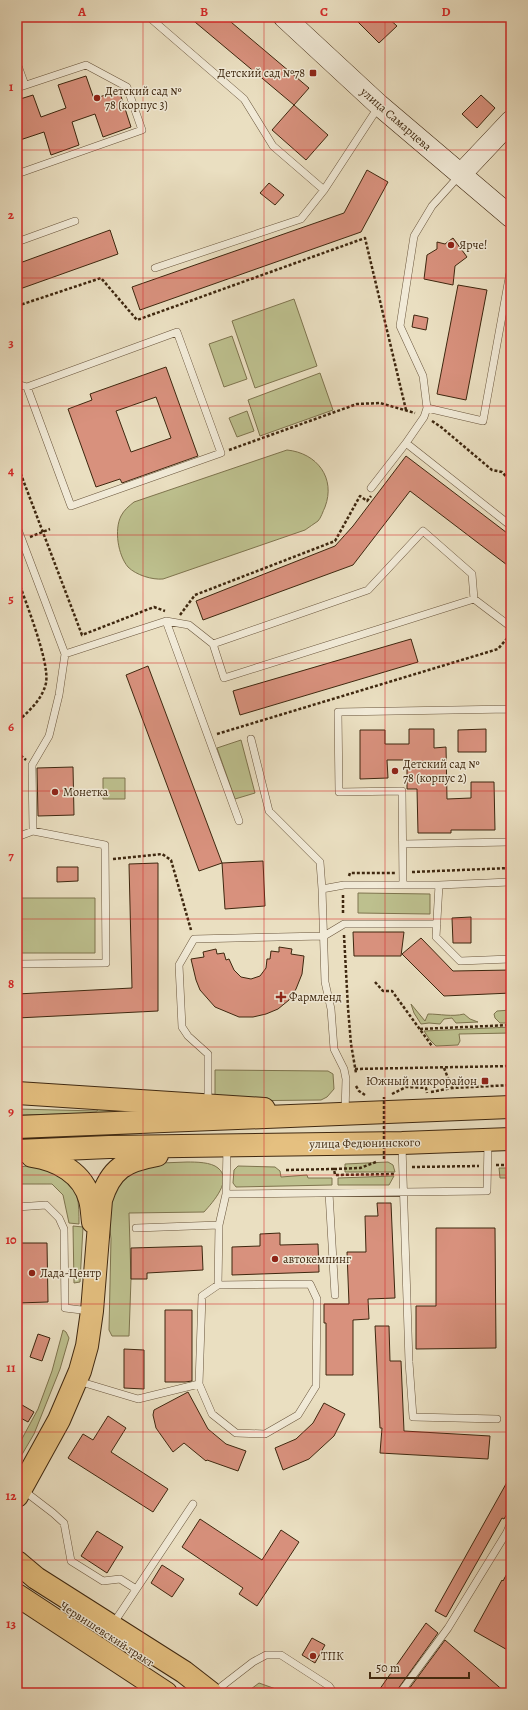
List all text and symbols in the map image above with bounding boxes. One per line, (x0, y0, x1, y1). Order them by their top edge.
text: A (77, 3, 87, 20)
text: B (200, 3, 208, 20)
text: C (320, 3, 328, 20)
text: D (441, 3, 451, 20)
place label: Детский сад №78 (218, 65, 305, 81)
marker: Детский сад №78 (308, 68, 318, 78)
text: 1 (9, 78, 14, 95)
place label: Детский сад № 78 (корпус 3) (105, 83, 182, 113)
street label: улица Самарцева (356, 83, 435, 155)
marker: Детский сад № 78 (корпус 3) (92, 93, 102, 103)
text: 2 (8, 206, 15, 223)
place label: Ярче! (459, 237, 487, 253)
marker: Ярче! (446, 240, 456, 250)
text: 3 (8, 334, 14, 351)
text: 4 (8, 462, 14, 479)
text: 5 (8, 590, 14, 607)
text: 6 (8, 718, 14, 735)
place label: Детский сад № 78 (корпус 2) (403, 756, 480, 786)
marker: Детский сад № 78 (корпус 2) (390, 766, 400, 776)
place label: Монетка (63, 784, 109, 800)
marker: Монетка (50, 787, 60, 797)
text: 7 (8, 847, 14, 864)
text: 8 (8, 975, 14, 992)
place label: Фармленд (289, 989, 342, 1005)
marker: Фармленд (276, 992, 286, 1002)
place label: Южный микрорайон (366, 1073, 477, 1089)
marker: Южный микрорайон (480, 1076, 490, 1086)
text: 9 (8, 1103, 14, 1120)
street label: улица Федюнинского (308, 1134, 421, 1152)
text: 10 (5, 1231, 17, 1248)
place label: автокемпинг (283, 1251, 351, 1267)
marker: автокемпинг (270, 1254, 280, 1264)
place label: Лада-Центр (40, 1265, 101, 1281)
marker: Лада-Центр (27, 1268, 37, 1278)
text: 11 (6, 1359, 16, 1376)
text: 12 (6, 1487, 17, 1504)
street label: Червишевский тракт (57, 1598, 158, 1671)
text: 13 (6, 1615, 17, 1632)
place label: ТПК (321, 1648, 344, 1664)
marker: ТПК (308, 1651, 318, 1661)
scale bar (370, 1654, 469, 1680)
text: 50 m (376, 1660, 400, 1676)

